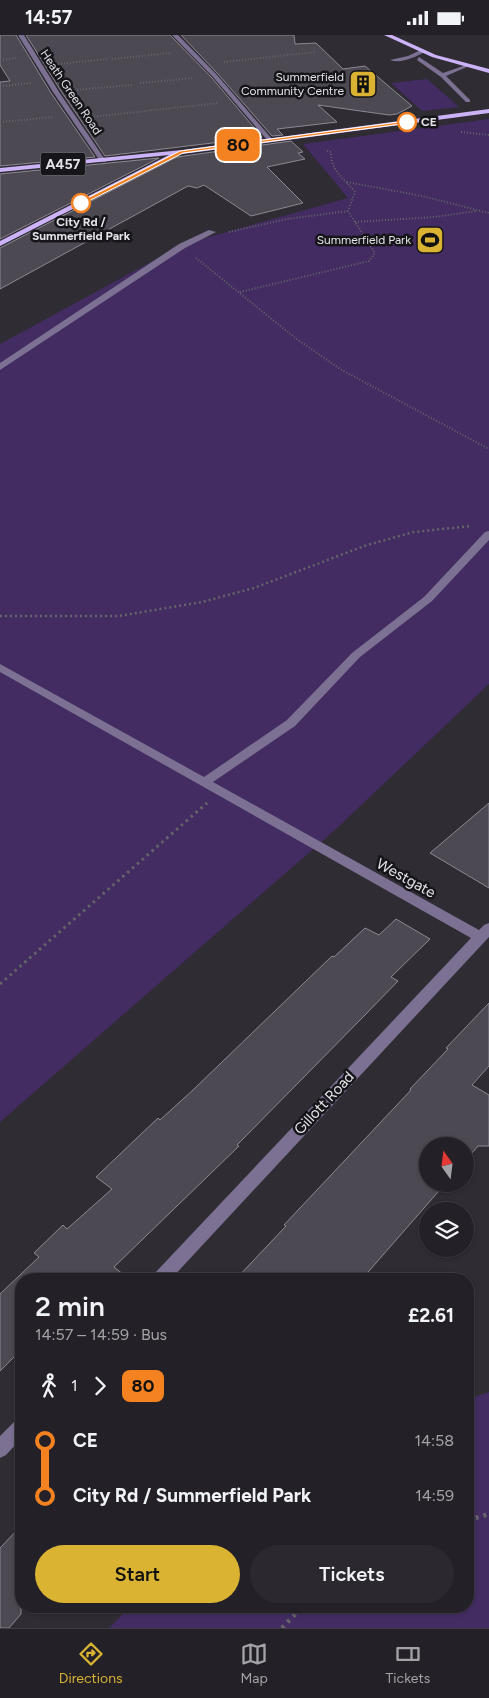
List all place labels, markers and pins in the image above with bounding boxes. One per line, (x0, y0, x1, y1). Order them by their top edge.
building icon: Summerfield Community Centre (348, 69, 378, 99)
place label: Summerfield Community Centre (241, 70, 344, 98)
marker: CE (397, 112, 417, 132)
place label: CE (421, 115, 437, 129)
marker: City Rd / Summerfield Park (71, 193, 91, 213)
place label: City Rd / Summerfield Park (32, 215, 131, 243)
sports icon: Summerfield Park (415, 225, 445, 255)
place label: Summerfield Park (317, 233, 411, 247)

